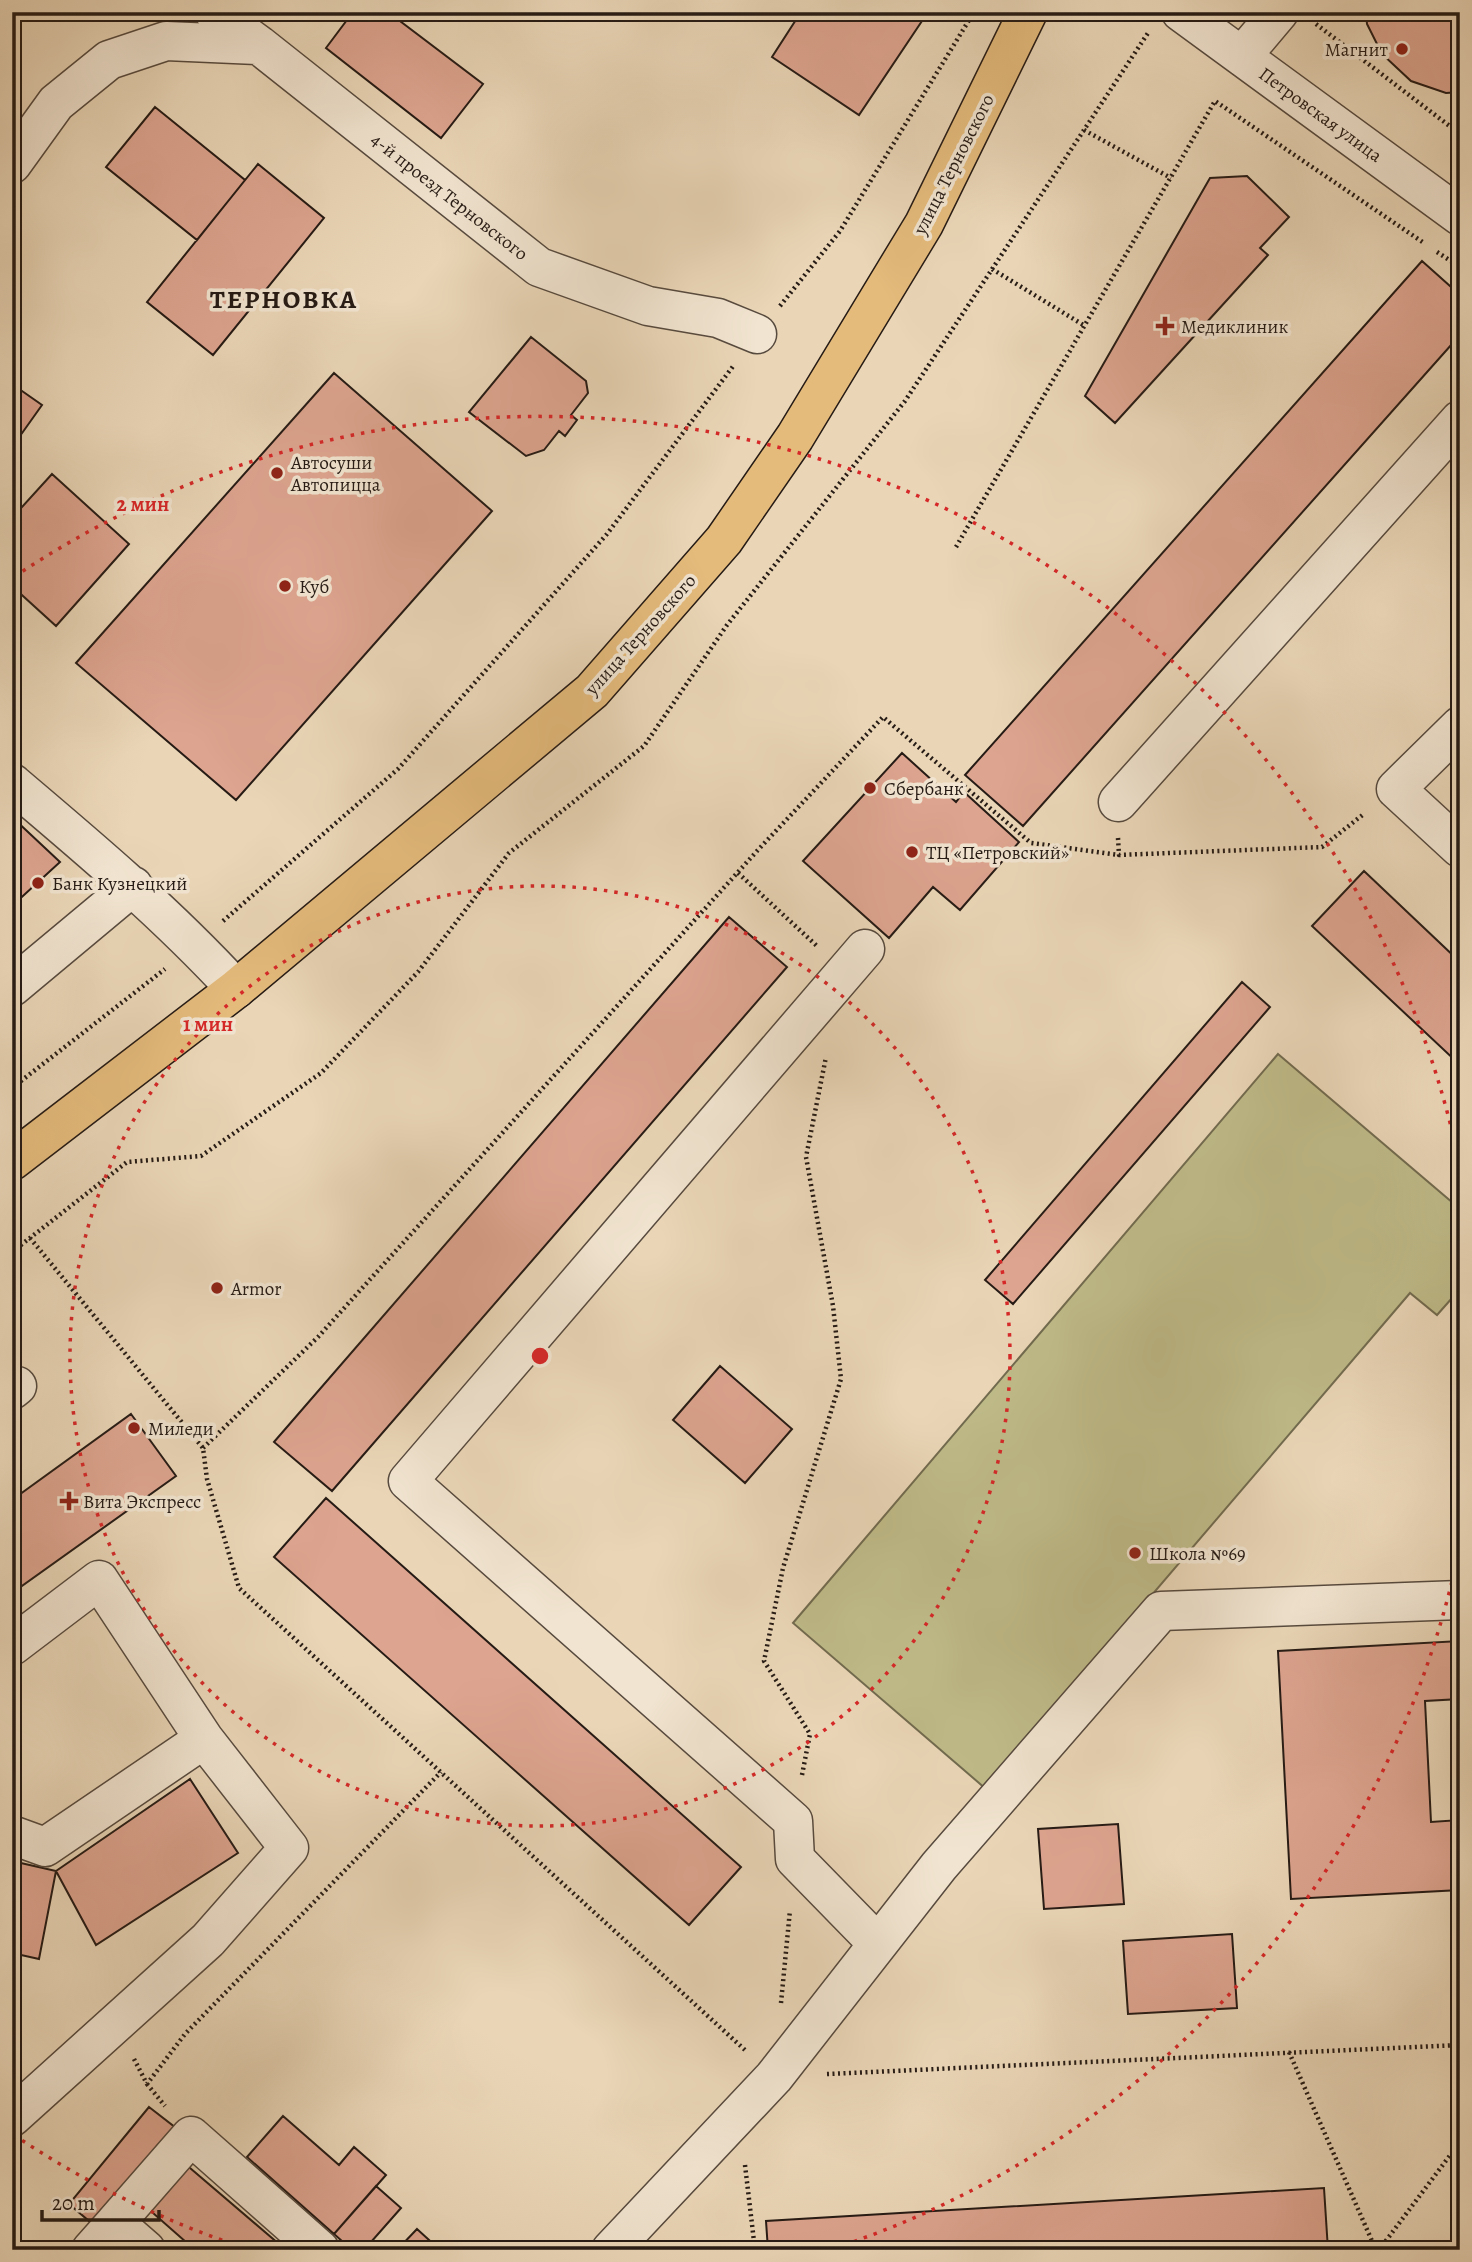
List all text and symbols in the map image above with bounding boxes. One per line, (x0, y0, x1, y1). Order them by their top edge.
place label: Магнит (1325, 37, 1389, 63)
marker: Магнит (1394, 41, 1410, 57)
street label: Петровская улица (1253, 61, 1388, 169)
street label: улица Терновского (907, 90, 1001, 240)
street label: 4-й проезд Терновского (365, 127, 534, 267)
district label: ТЕРНОВКА (210, 282, 358, 317)
place label: Медиклиник (1181, 314, 1288, 340)
marker: Медиклиник (1155, 316, 1175, 336)
place label: Автосуши Автопицца (290, 450, 381, 498)
marker: Автосуши Автопицца (269, 465, 285, 481)
text: 2 мин (117, 490, 169, 518)
street label: улица Терновского (579, 568, 702, 702)
place label: Куб (299, 574, 329, 600)
marker: Куб (277, 578, 293, 594)
place label: Сбербанк (884, 776, 964, 802)
marker: Сбербанк (862, 780, 878, 796)
place label: ТЦ «Петровский» (926, 840, 1069, 866)
marker: ТЦ «Петровский» (904, 844, 920, 860)
place label: Банк Кузнецкий (52, 871, 188, 897)
marker: Банк Кузнецкий (30, 875, 46, 891)
text: 1 мин (183, 1010, 233, 1038)
place label: Armor (230, 1276, 282, 1302)
marker: Armor (209, 1280, 225, 1296)
centre of rings (528, 1344, 552, 1368)
place label: Миледи (148, 1416, 214, 1442)
marker: Миледи (126, 1420, 142, 1436)
place label: Вита Экспресс (83, 1489, 201, 1515)
marker: Вита Экспресс (61, 1493, 77, 1509)
place label: Школа №69 (1149, 1541, 1246, 1567)
marker: Школа №69 (1127, 1545, 1143, 1561)
scale bar (42, 2178, 159, 2222)
text: 20 m (52, 2189, 95, 2217)

